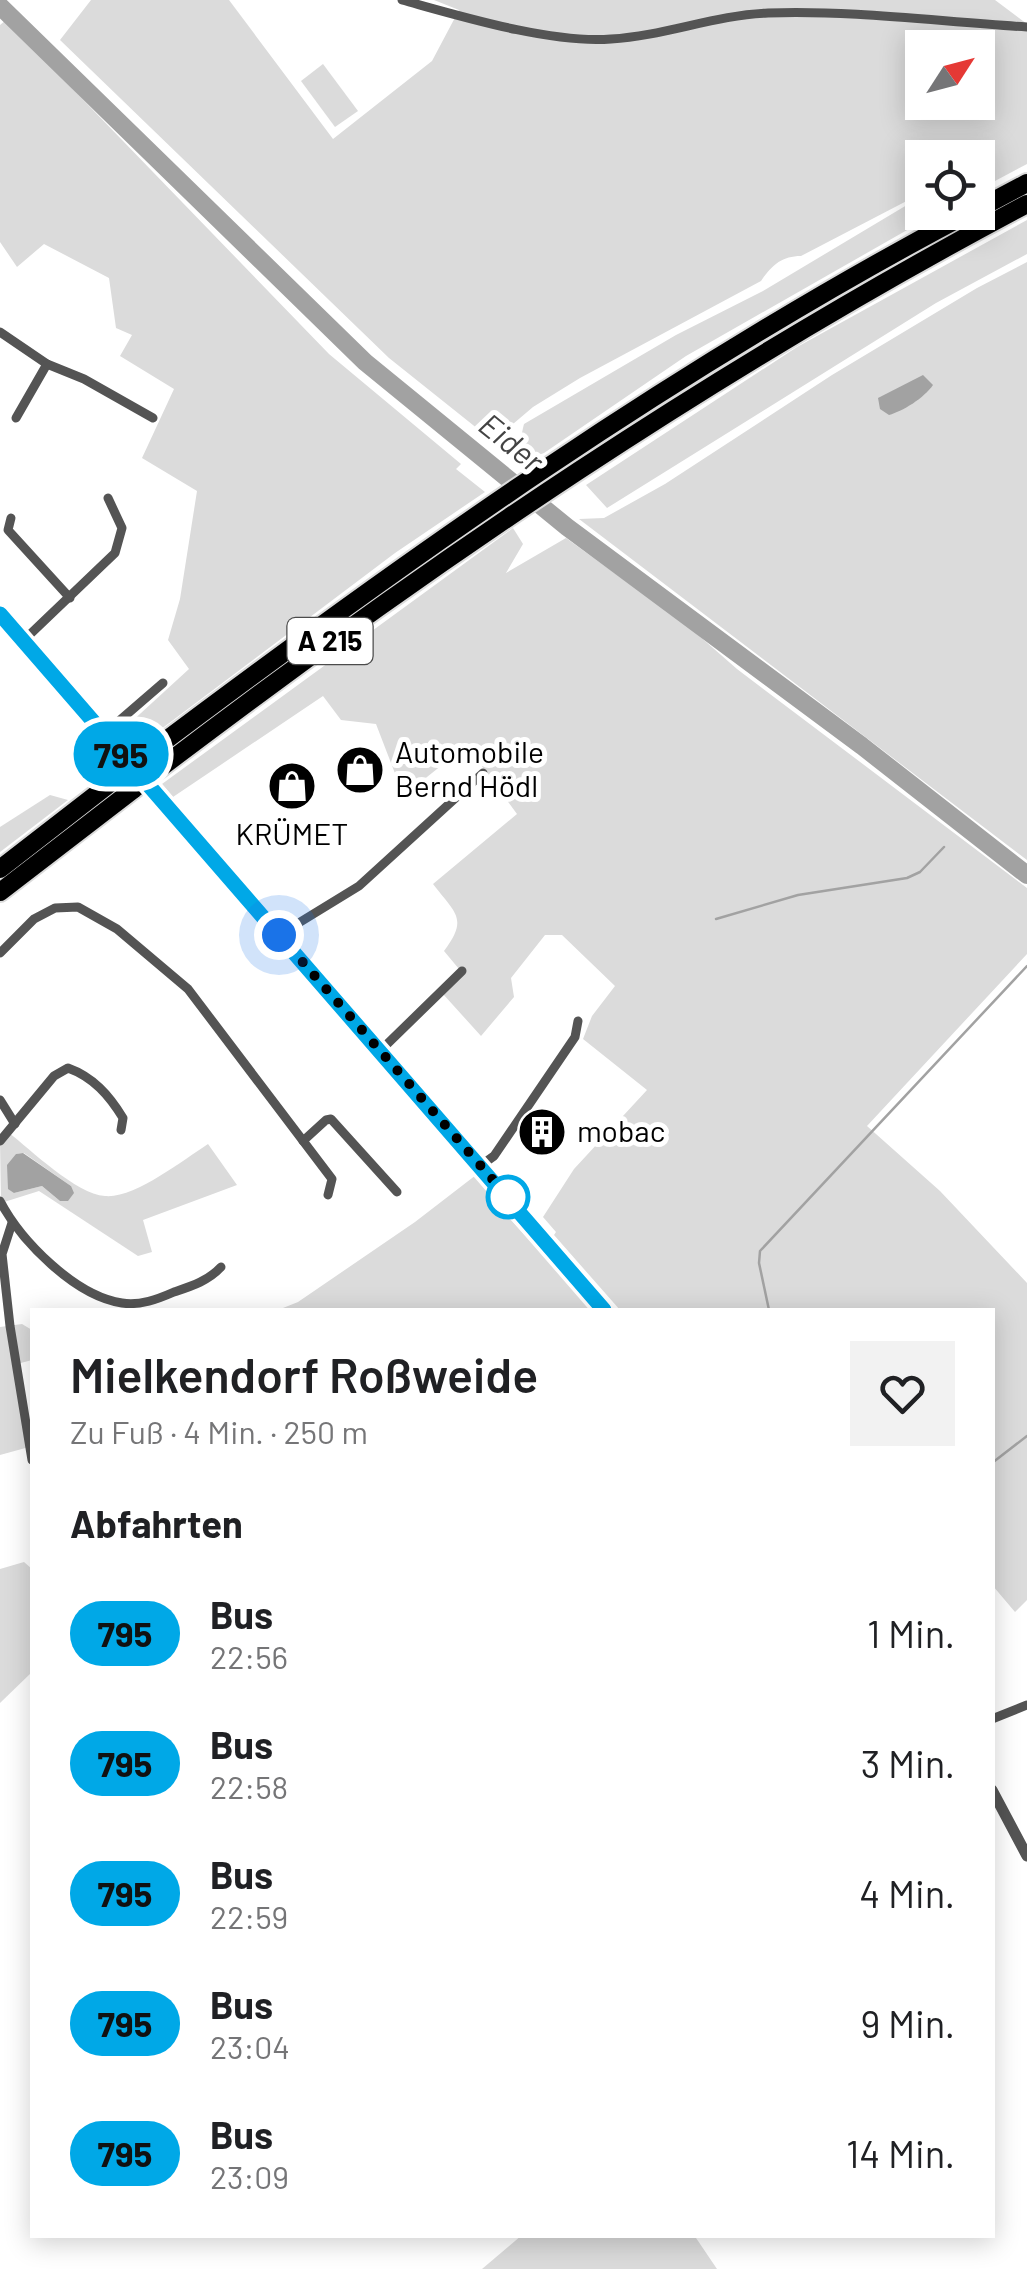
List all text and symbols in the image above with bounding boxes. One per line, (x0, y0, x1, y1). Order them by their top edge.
north arrow (905, 30, 995, 120)
map controls (905, 30, 995, 230)
button: locate (905, 140, 995, 230)
water label: Eider (473, 404, 553, 480)
road number: A 215 (288, 618, 372, 664)
line badge: 795 (64, 722, 178, 786)
text: 795 (94, 733, 148, 775)
place label: Automobile Bernd Hödl (395, 733, 544, 803)
shop icon: Automobile Bernd Hödl (334, 744, 386, 796)
shop icon: KRÜMET (266, 760, 318, 812)
place label: KRÜMET (236, 815, 348, 851)
your location (254, 910, 304, 960)
building icon: mobac (516, 1106, 568, 1158)
place label: mobac (577, 1112, 665, 1148)
unlabelled marker (487, 1176, 529, 1218)
button: heart (850, 1341, 955, 1446)
text: Mielkendorf Roßweide (70, 1345, 538, 1403)
text: Zu Fuß · 4 Min. · 250 m (70, 1412, 368, 1450)
text: Abfahrten (70, 1500, 243, 1546)
text: Bus (210, 1591, 273, 1637)
text: 1 Min. (867, 1610, 955, 1656)
text: 795 (98, 1612, 152, 1654)
text: 22:56 (210, 1637, 288, 1675)
text: Bus (210, 1721, 273, 1767)
text: 3 Min. (861, 1740, 955, 1786)
text: 795 (98, 1742, 152, 1784)
text: 22:58 (210, 1767, 288, 1805)
text: Bus (210, 1851, 273, 1897)
text: 4 Min. (859, 1870, 955, 1916)
text: 795 (98, 1872, 152, 1914)
text: 22:59 (210, 1897, 288, 1935)
text: Bus (210, 1981, 273, 2027)
text: 9 Min. (860, 2000, 955, 2046)
text: 795 (98, 2002, 152, 2044)
text: 23:04 (210, 2027, 290, 2065)
text: Bus (210, 2111, 273, 2157)
text: 14 Min. (846, 2130, 955, 2176)
text: 795 (98, 2132, 152, 2174)
text: 23:09 (210, 2157, 289, 2195)

